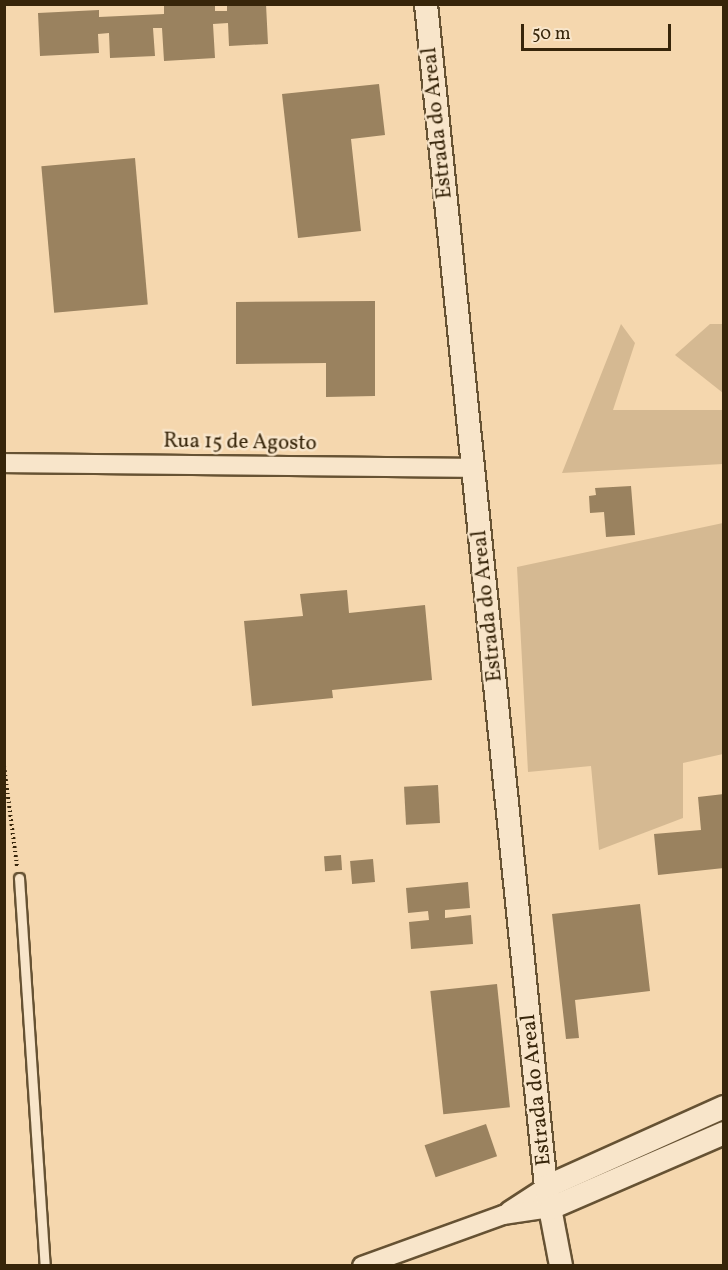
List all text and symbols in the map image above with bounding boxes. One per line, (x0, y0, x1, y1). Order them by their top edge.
scale bar (524, 12, 674, 50)
text: 50 m (532, 22, 571, 47)
street label: Estrada do Areal (418, 46, 458, 200)
street label: Rua 15 de Agosto (163, 429, 317, 457)
street label: Estrada do Areal (468, 529, 508, 683)
street label: Estrada do Areal (517, 1013, 557, 1167)

